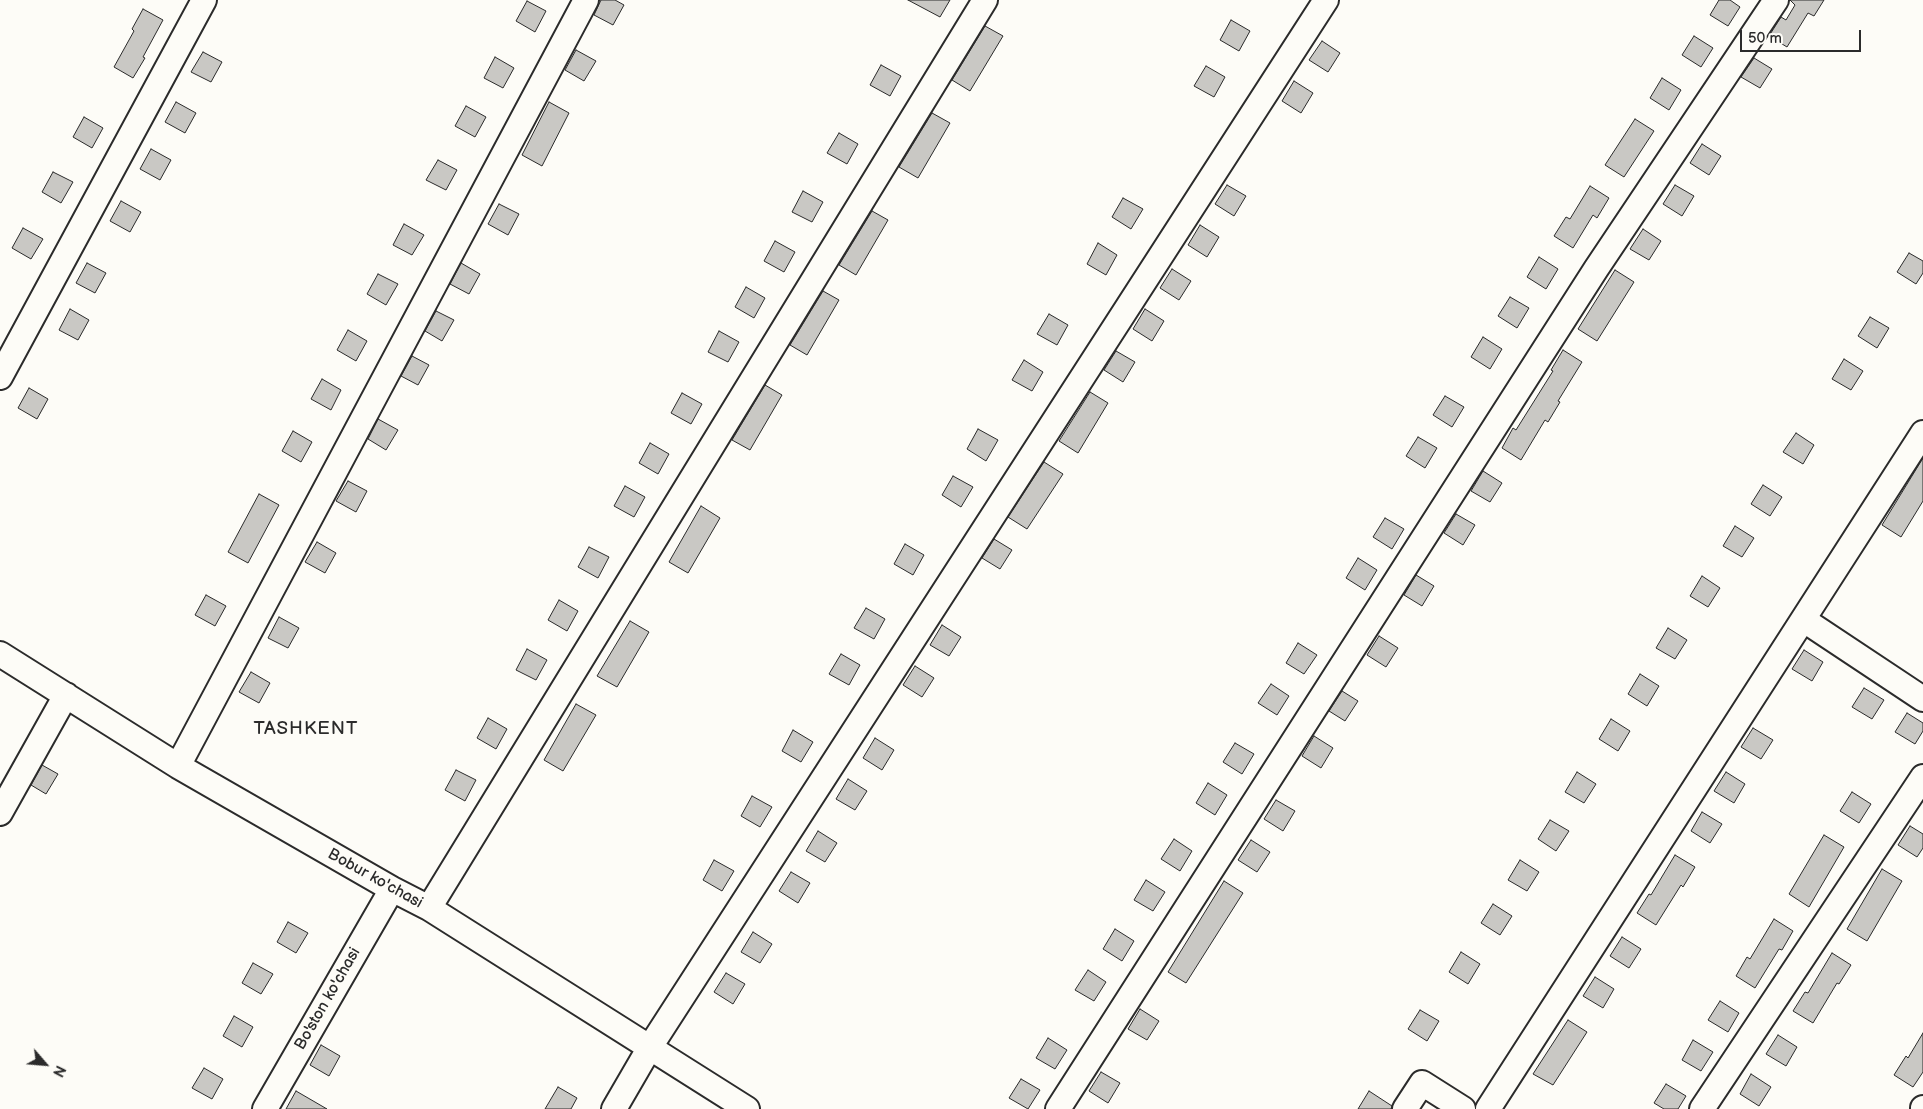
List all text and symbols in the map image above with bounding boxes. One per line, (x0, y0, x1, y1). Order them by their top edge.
scale bar (1743, 20, 1864, 52)
text: 50 m (1748, 29, 1782, 48)
district label: TASHKENT (253, 718, 359, 740)
street label: Bobur ko'chasi (324, 845, 426, 913)
street label: Bo'ston ko'chasi (291, 944, 365, 1054)
north arrow (20, 1039, 70, 1089)
text: N (49, 1062, 69, 1080)

